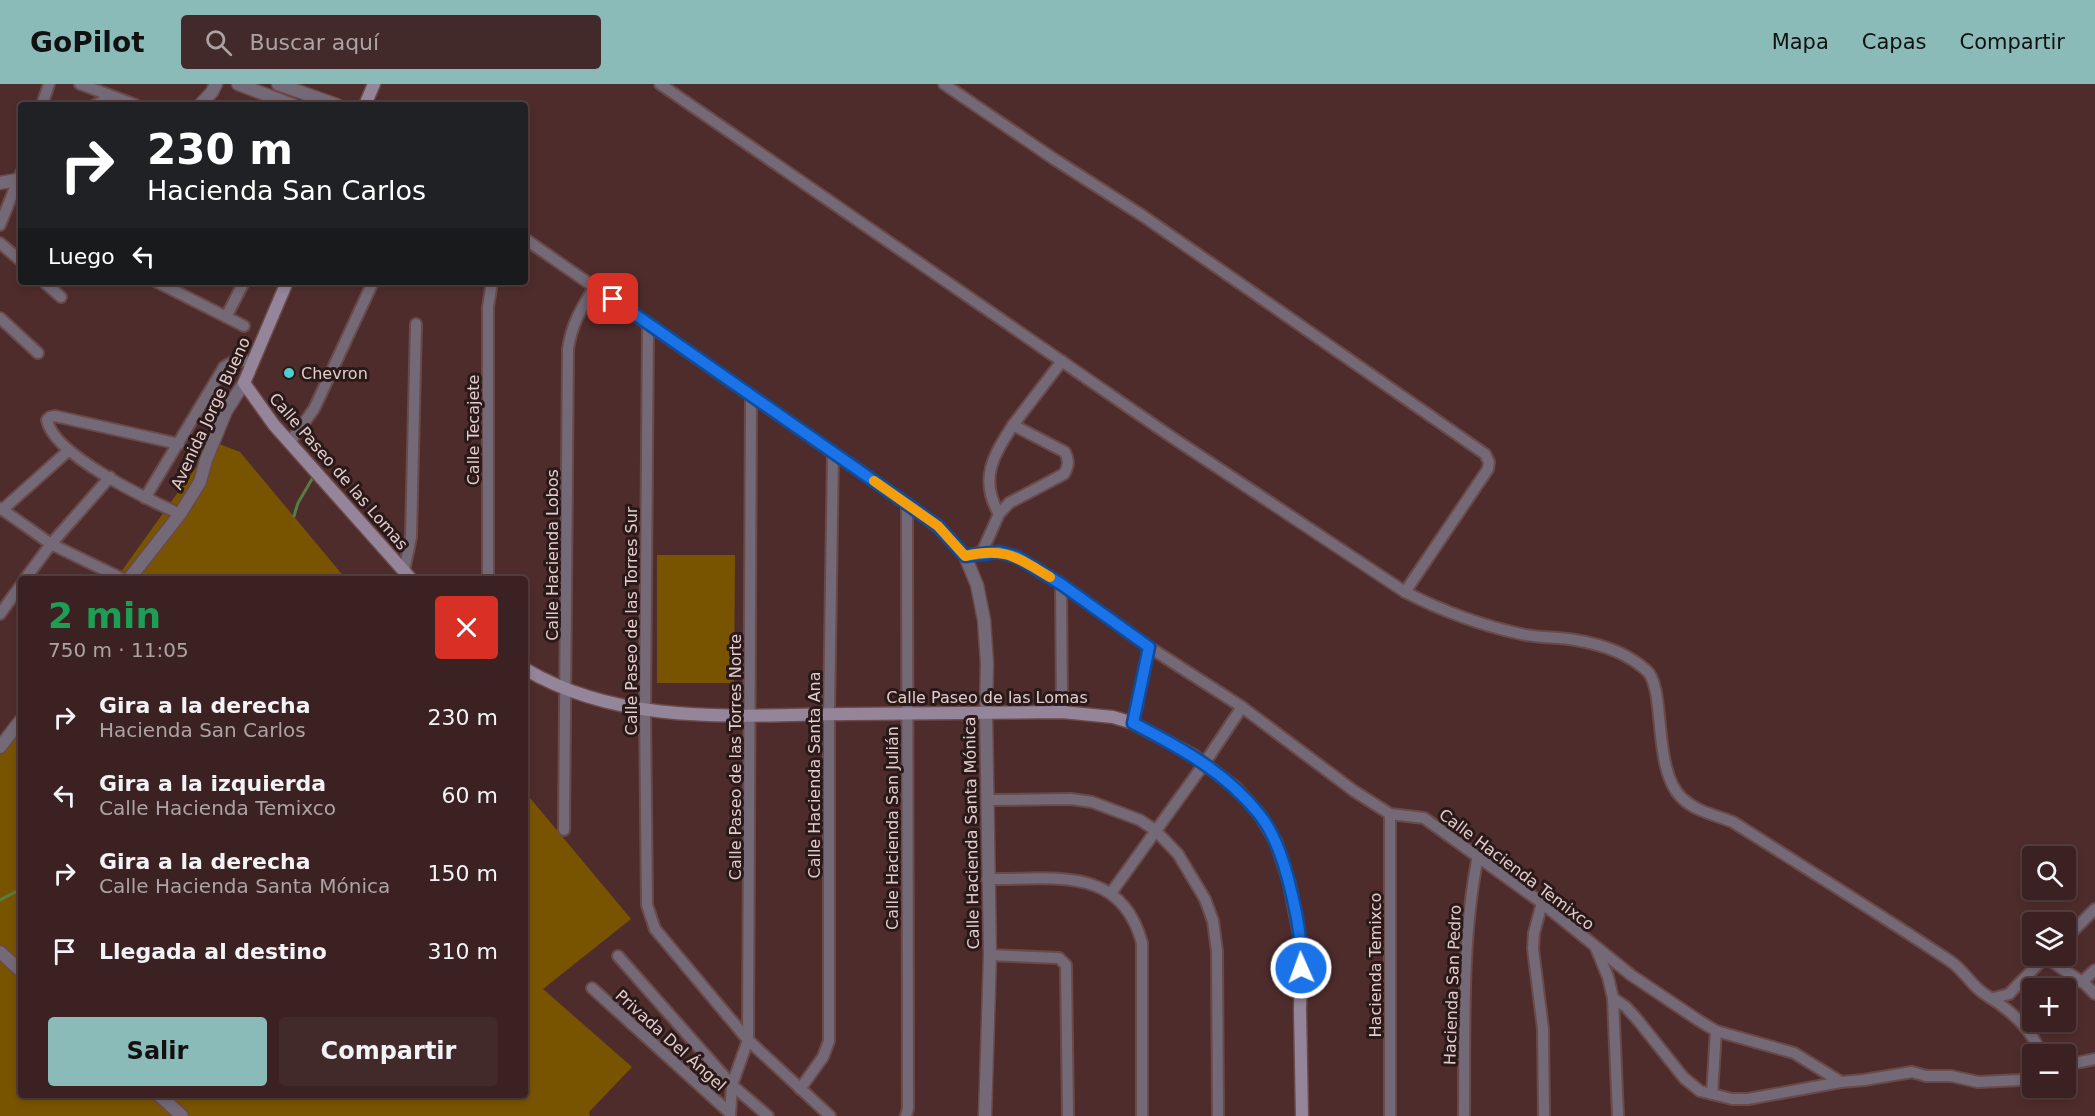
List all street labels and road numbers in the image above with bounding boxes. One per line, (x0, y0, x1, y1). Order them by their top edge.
street label: Avenida Jorge Bueno (167, 334, 254, 492)
street label: Calle Tecajete (464, 375, 483, 485)
street label: Calle Paseo de las Lomas (265, 389, 412, 554)
street label: Calle Hacienda Lobos (543, 469, 562, 641)
street label: Calle Paseo de las Torres Sur (622, 506, 641, 735)
street label: Calle Paseo de las Torres Norte (726, 634, 745, 880)
street label: Calle Hacienda Santa Ana (805, 671, 824, 879)
street label: Calle Paseo de las Lomas (886, 688, 1088, 707)
street label: Calle Hacienda Santa Mónica (960, 716, 983, 950)
street label: Calle Hacienda San Julián (883, 726, 902, 930)
street label: Calle Hacienda Temixco (1435, 805, 1598, 934)
street label: Hacienda Temixco (1366, 893, 1385, 1037)
street label: Hacienda San Pedro (1440, 905, 1465, 1065)
street label: Privada Del Ángel (612, 986, 730, 1095)

